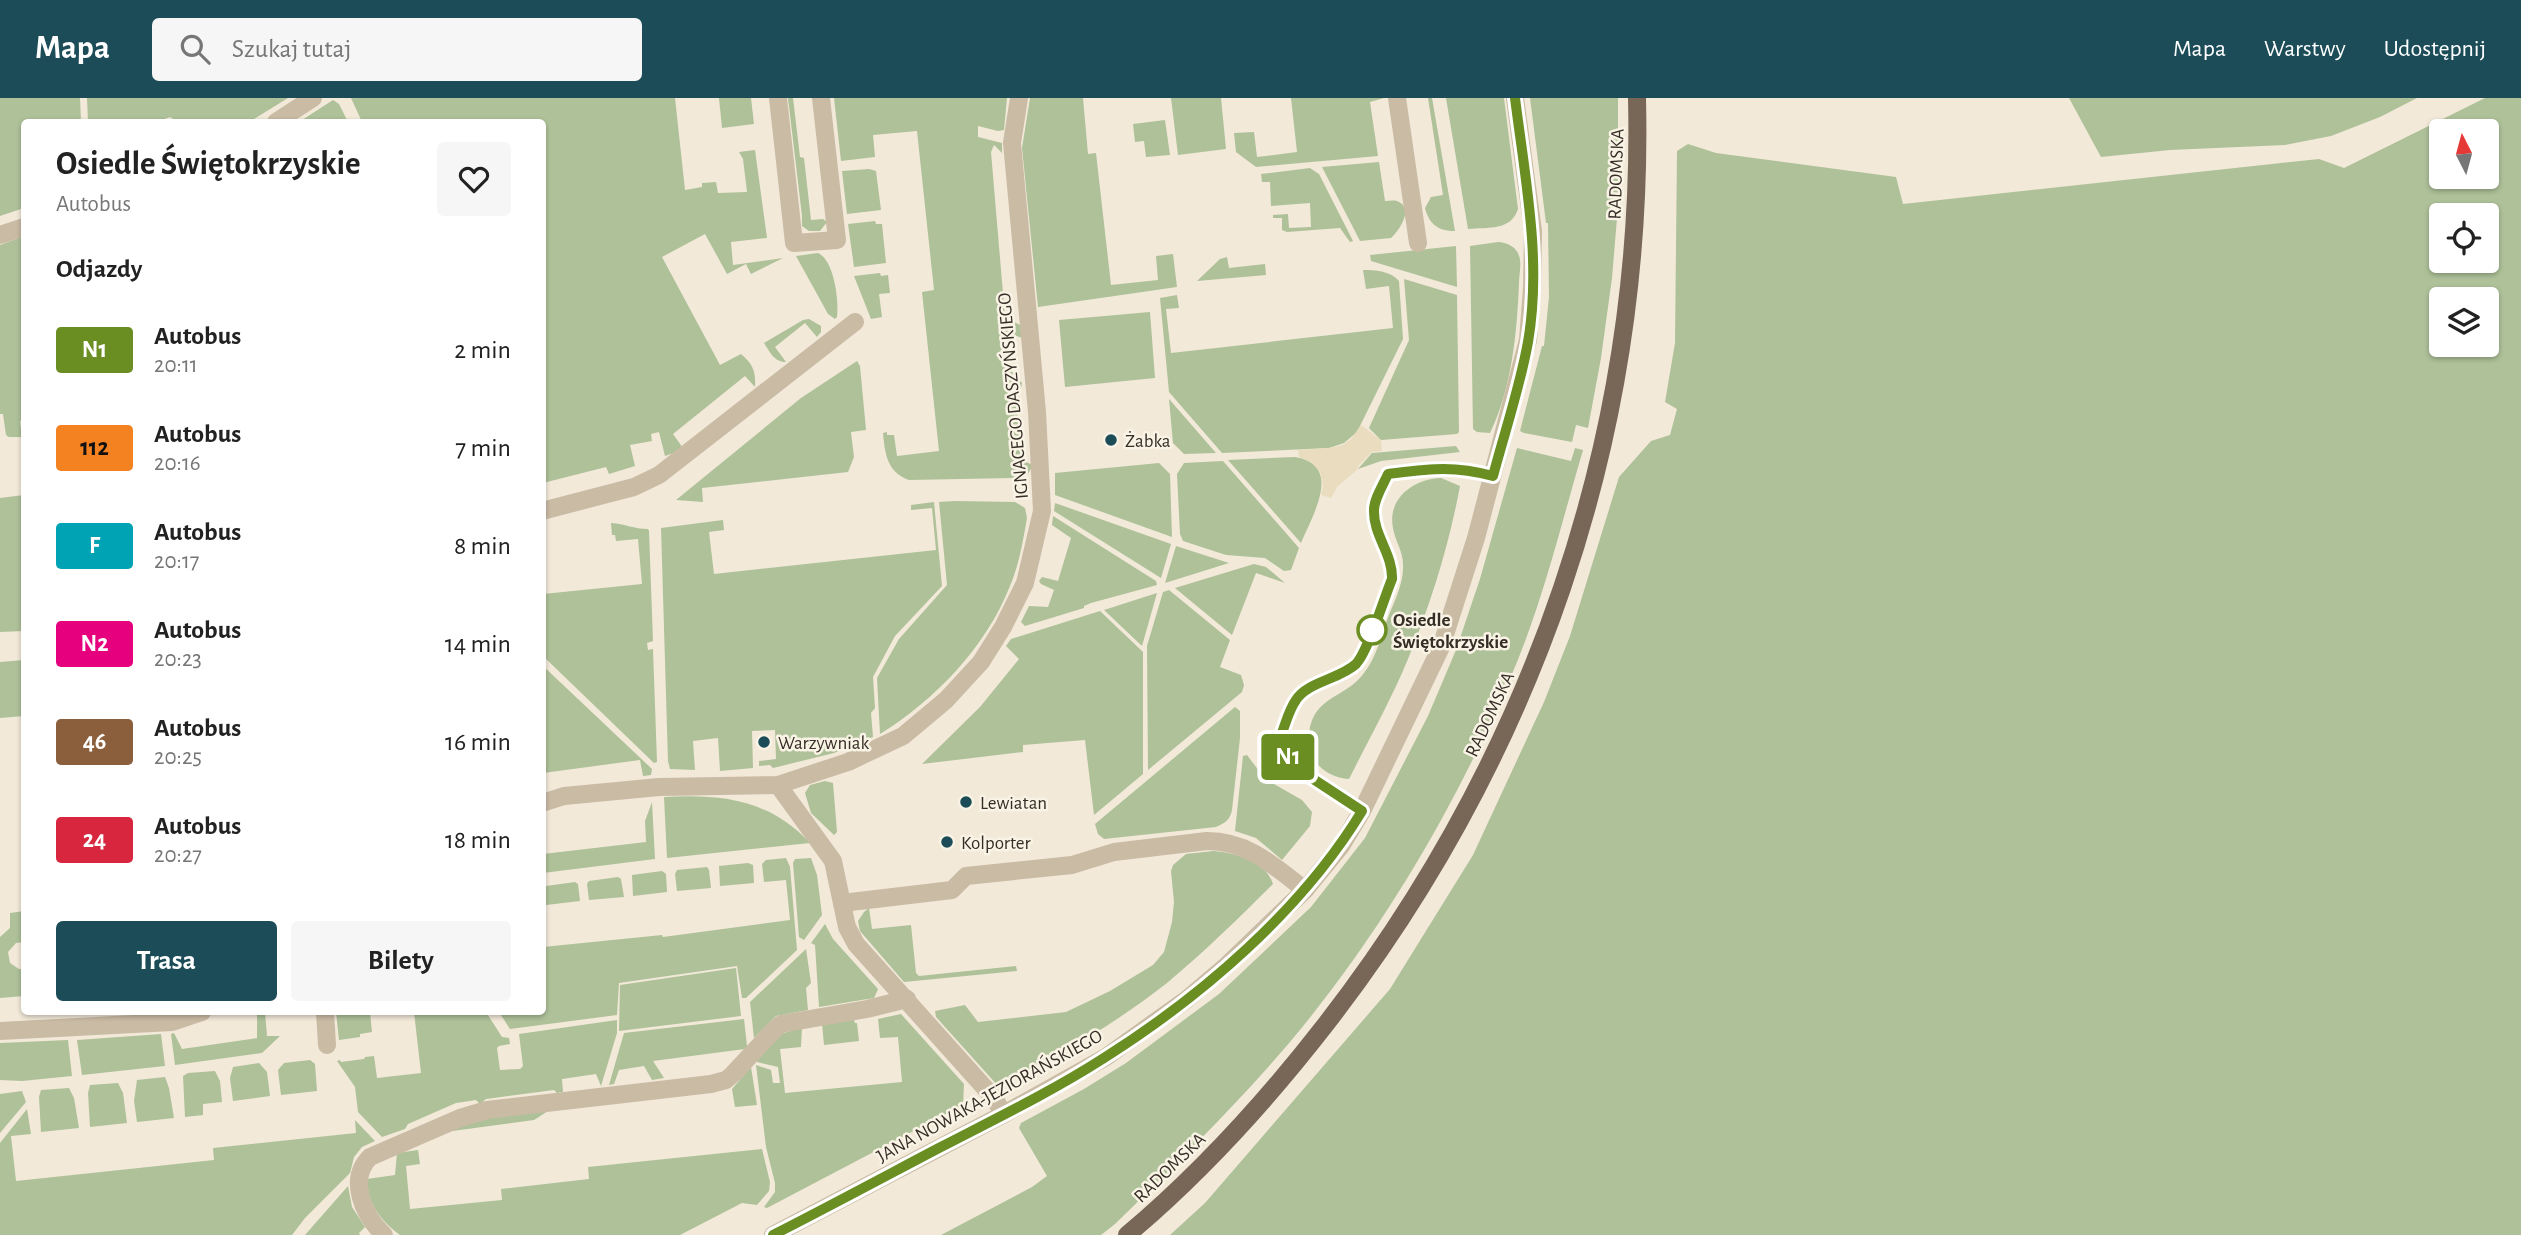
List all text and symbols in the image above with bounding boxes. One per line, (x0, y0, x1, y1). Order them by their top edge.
search box (152, 18, 642, 81)
icon: search (176, 30, 214, 68)
text: Mapa (35, 32, 110, 65)
text: Szukaj tutaj (232, 36, 351, 62)
text: Mapa (2173, 37, 2226, 61)
text: Warstwy (2264, 37, 2346, 61)
text: Udostępnij (2384, 37, 2486, 61)
north arrow (2429, 119, 2499, 189)
map controls (2429, 119, 2499, 357)
street label: RADOMSKA (1605, 128, 1628, 220)
button: heart (437, 142, 511, 216)
text: Osiedle Świętokrzyskie (56, 148, 361, 181)
text: Autobus (56, 193, 131, 216)
button: locate (2429, 203, 2499, 273)
text: Odjazdy (56, 256, 142, 282)
button: layers (2429, 287, 2499, 357)
street label: IGNACEGO DASZYŃSKIEGO (993, 292, 1032, 500)
text: Autobus (154, 323, 241, 349)
text: 2 min (454, 337, 511, 363)
text: N1 (82, 338, 107, 362)
text: 20:11 (154, 354, 198, 377)
text: Autobus (154, 421, 241, 447)
place label: Żabka (1125, 431, 1171, 451)
marker: Żabka (1103, 432, 1119, 448)
text: 7 min (455, 435, 511, 461)
text: 112 (80, 436, 109, 460)
text: 20:16 (154, 452, 201, 475)
text: Autobus (154, 519, 241, 545)
text: 8 min (454, 533, 511, 559)
text: F (89, 534, 100, 558)
text: 20:17 (154, 550, 199, 573)
place label: Osiedle Świętokrzyskie (1393, 611, 1508, 652)
marker: Osiedle Świętokrzyskie (1357, 615, 1387, 645)
text: Autobus (154, 617, 241, 643)
text: 14 min (445, 631, 511, 657)
text: N2 (81, 632, 108, 656)
text: 20:23 (154, 648, 202, 671)
street label: RADOMSKA (1462, 669, 1518, 760)
text: Autobus (154, 715, 241, 741)
text: 16 min (445, 729, 511, 755)
text: 46 (83, 730, 106, 754)
marker: Warzywniak (756, 734, 772, 750)
place label: Warzywniak (778, 734, 870, 753)
line badge: N1 (1256, 734, 1320, 780)
text: N1 (1275, 745, 1301, 769)
text: 20:25 (154, 746, 202, 769)
marker: Lewiatan (958, 794, 974, 810)
place label: Lewiatan (980, 794, 1047, 813)
text: Autobus (154, 813, 241, 839)
text: 18 min (445, 827, 511, 853)
text: 24 (83, 828, 106, 852)
marker: Kolporter (939, 834, 955, 850)
place label: Kolporter (961, 834, 1031, 853)
text: 20:27 (154, 844, 202, 867)
button: Trasa (56, 921, 277, 1001)
button: Bilety (291, 921, 511, 1001)
street label: JANA NOWAKA-JEZIORAŃSKIEGO (873, 1024, 1106, 1166)
street label: RADOMSKA (1131, 1130, 1209, 1207)

